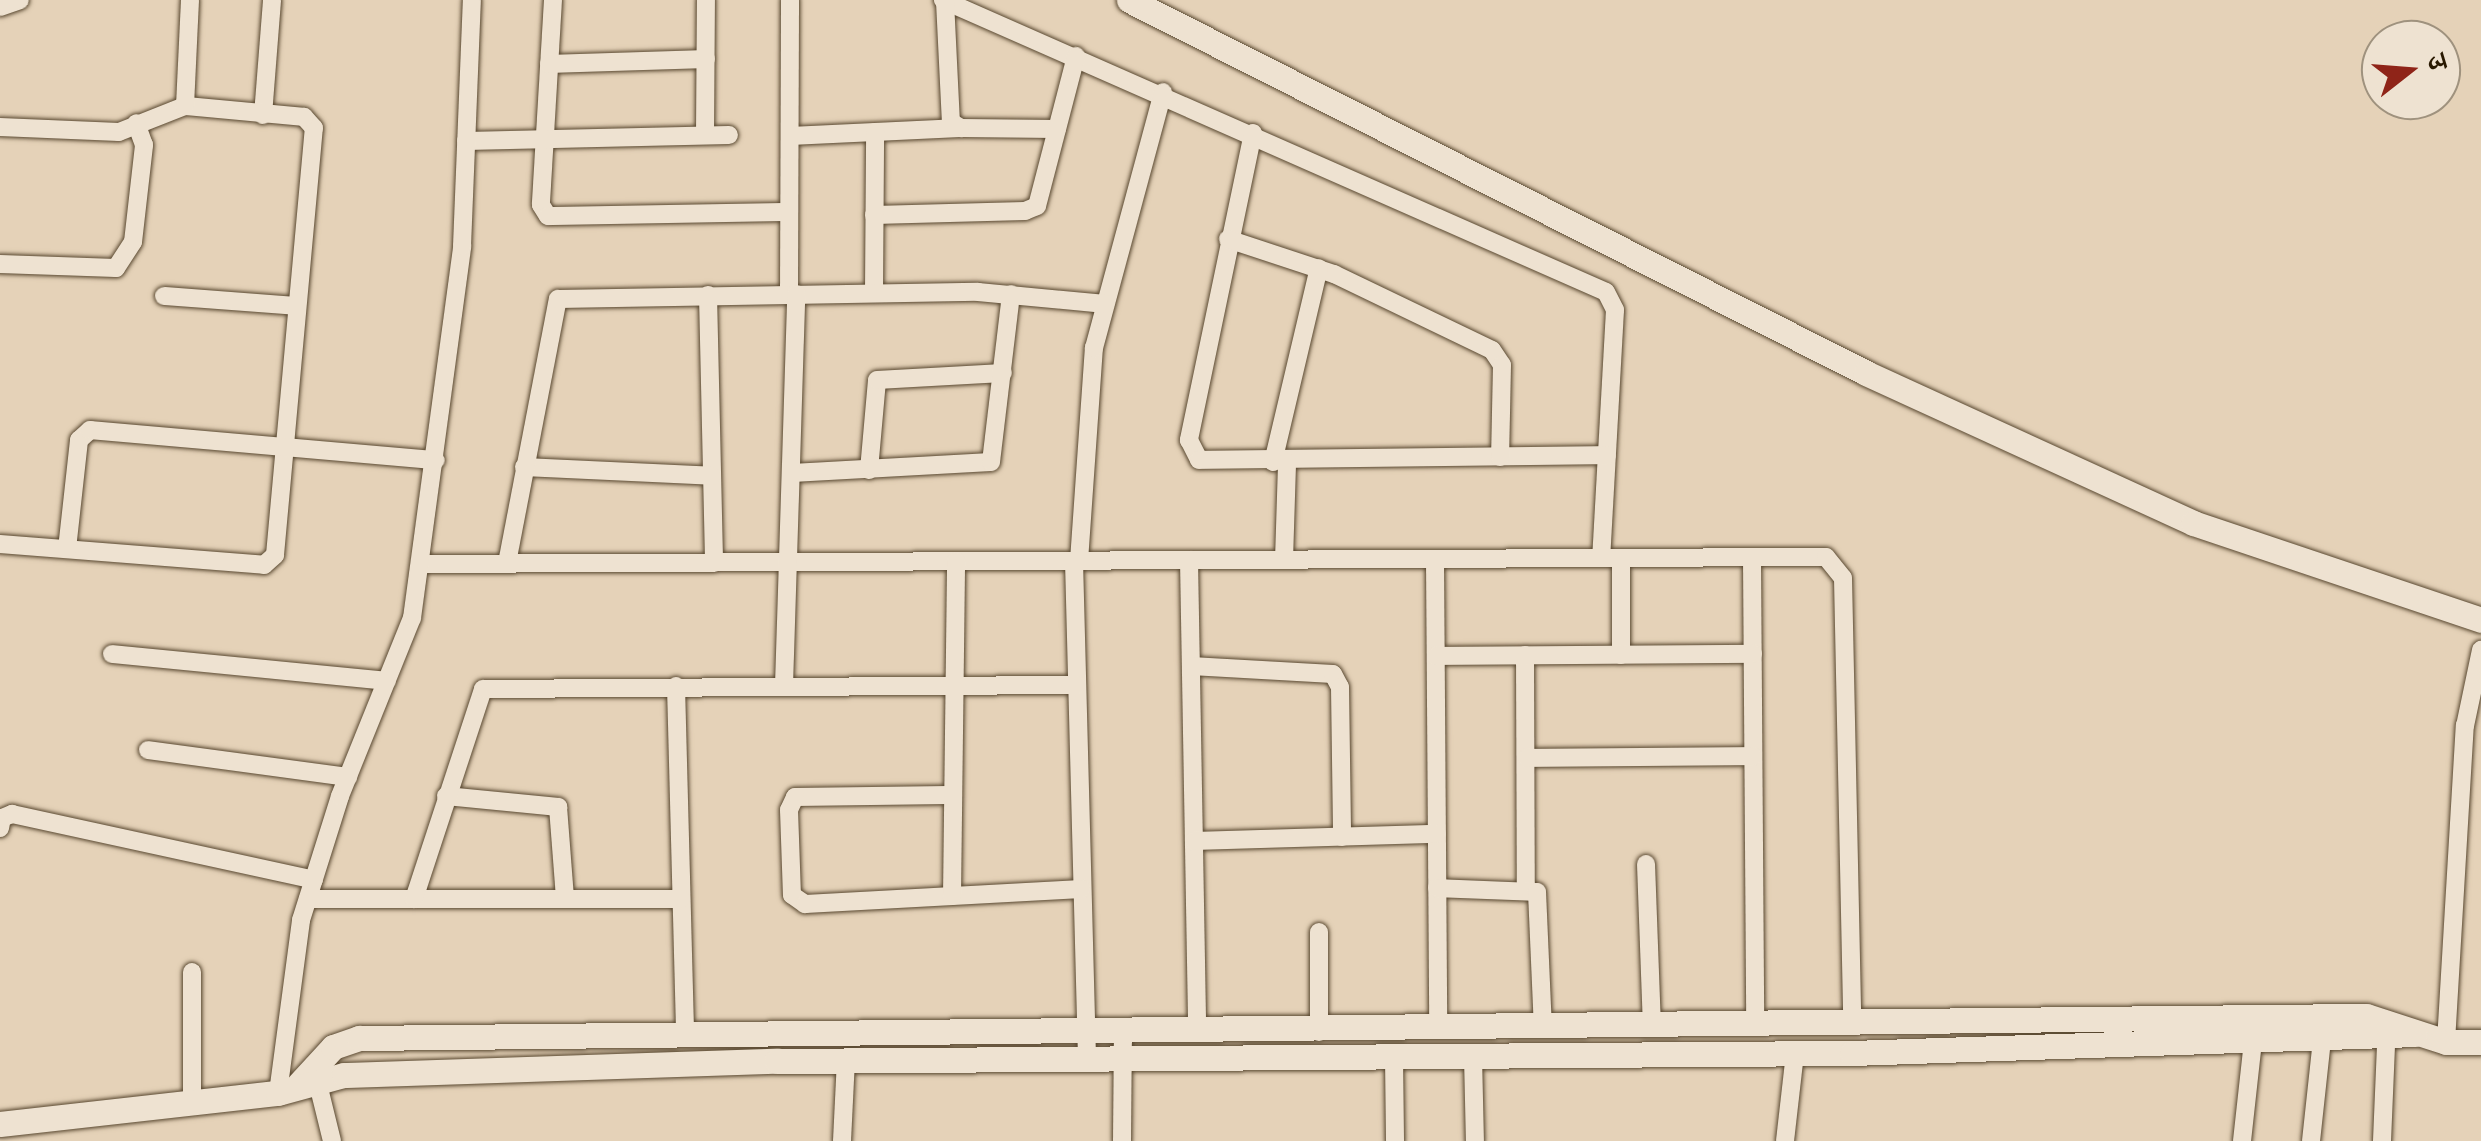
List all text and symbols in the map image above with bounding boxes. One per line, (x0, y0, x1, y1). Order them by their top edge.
north arrow (2361, 20, 2461, 120)
text: उ (2419, 50, 2456, 74)

